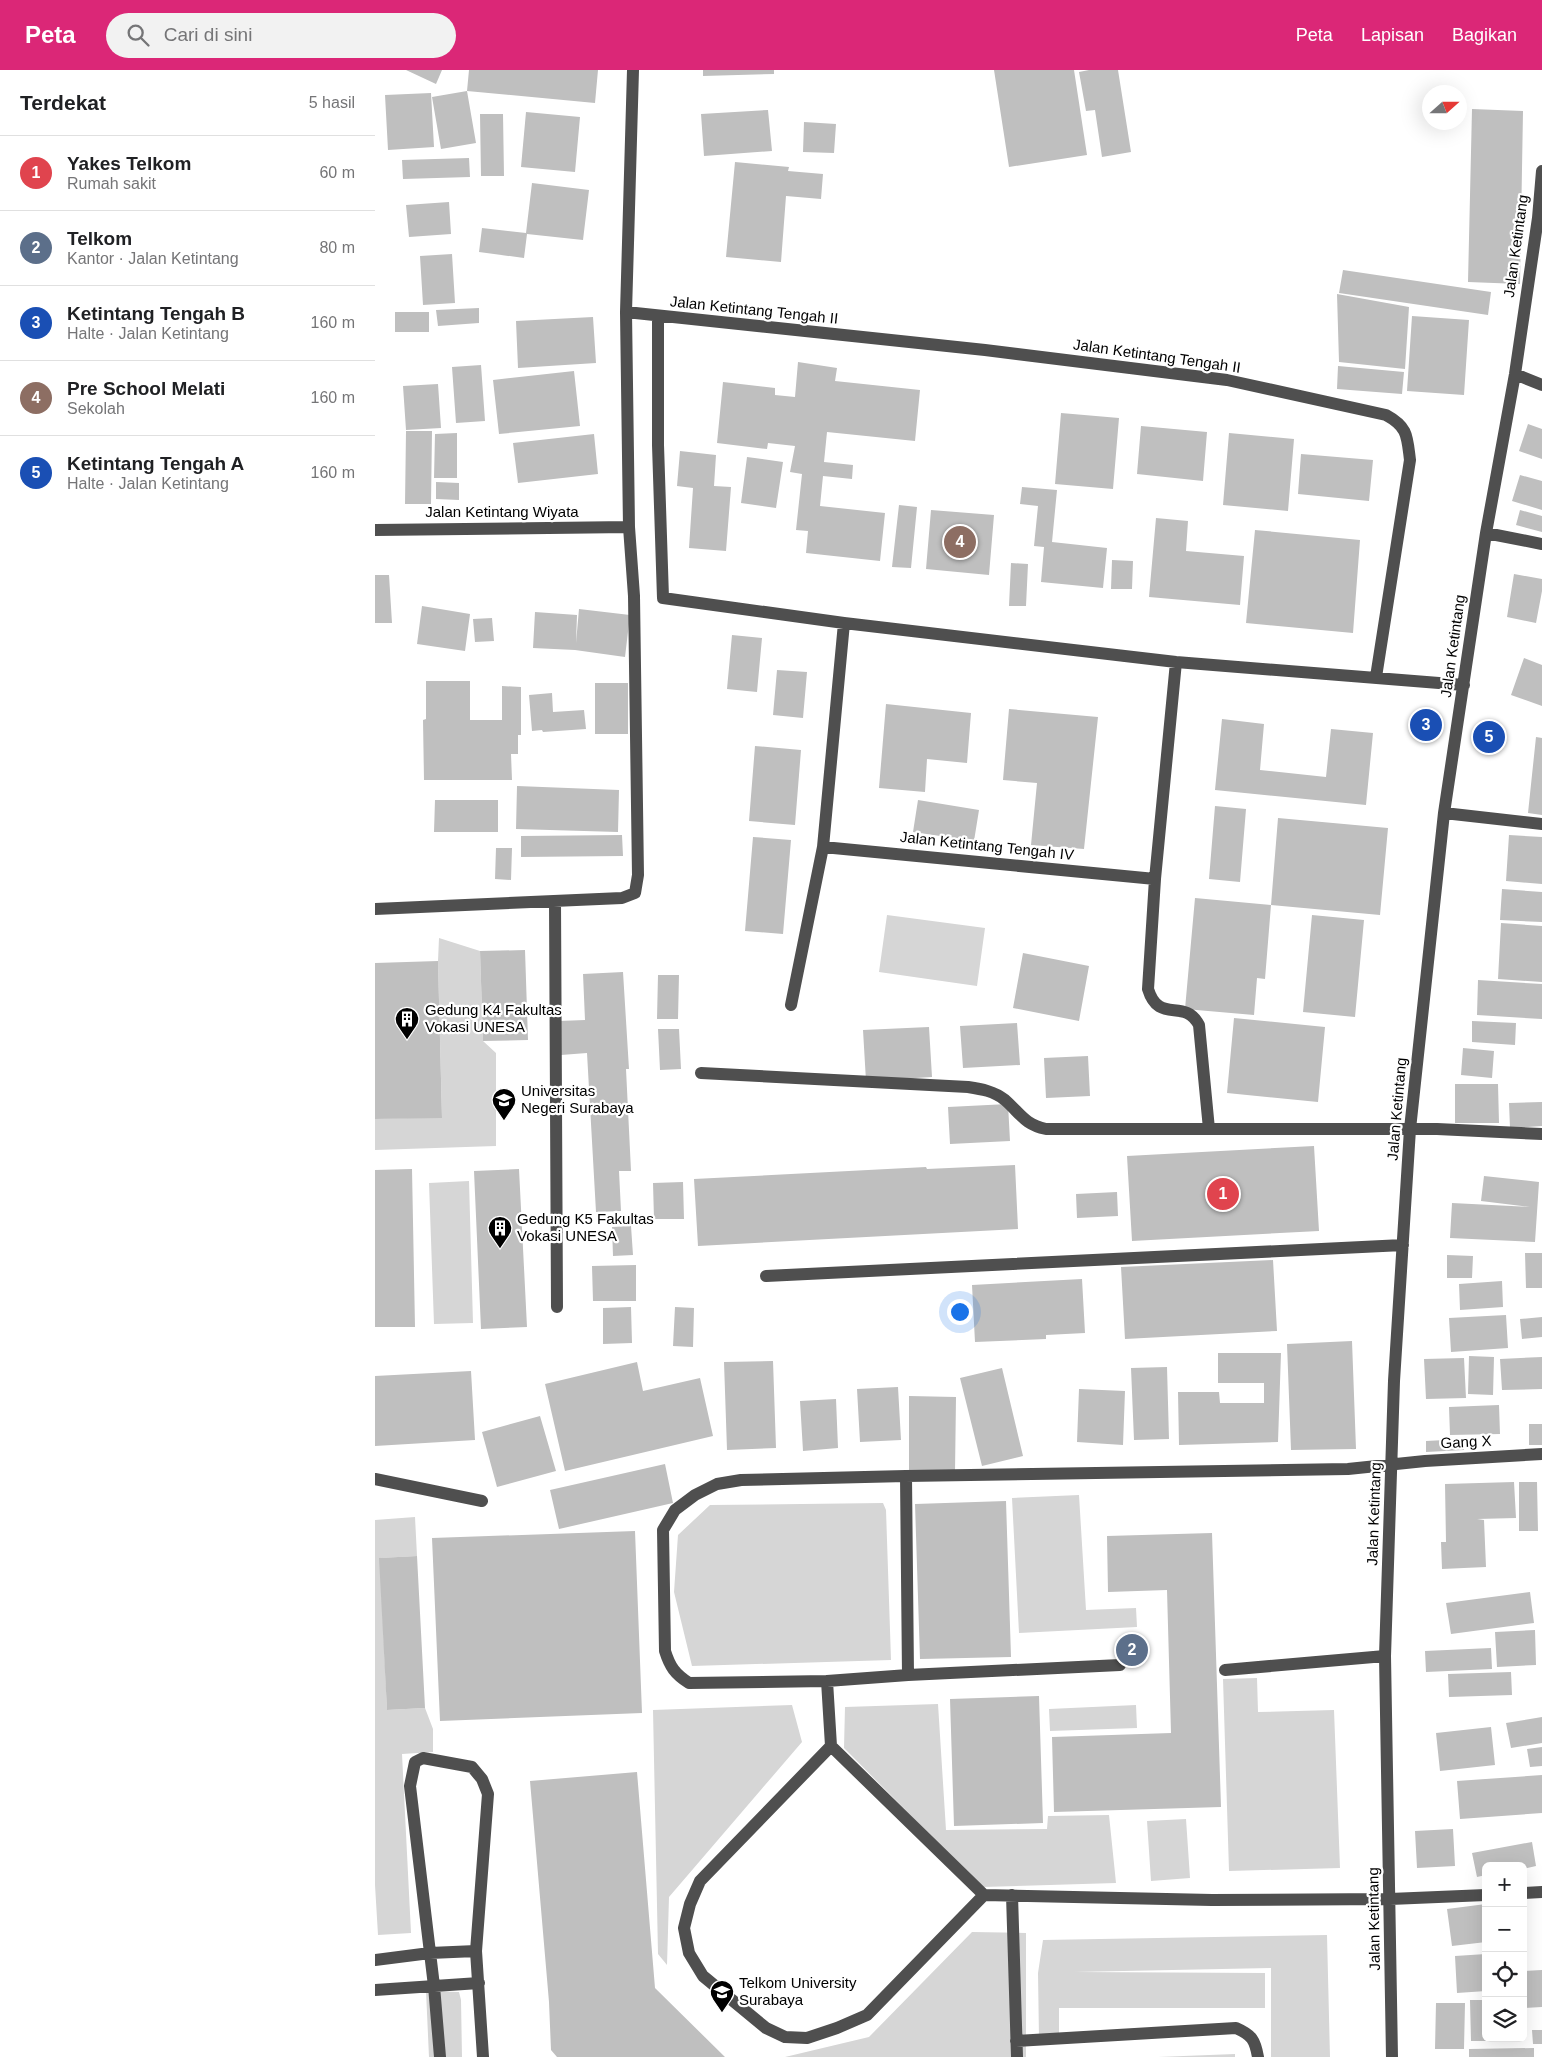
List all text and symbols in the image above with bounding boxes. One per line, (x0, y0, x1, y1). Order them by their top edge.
search box (106, 13, 456, 58)
text: Peta (25, 21, 76, 48)
icon: search (124, 21, 152, 49)
text: Cari di sini (164, 24, 252, 45)
text: Peta (1296, 25, 1333, 45)
text: Lapisan (1361, 25, 1424, 45)
text: Bagikan (1452, 25, 1517, 45)
north arrow (1422, 85, 1467, 130)
text: Terdekat (20, 91, 106, 114)
text: 5 hasil (309, 94, 355, 111)
text: Yakes Telkom (67, 153, 191, 174)
text: 1 (32, 164, 40, 181)
text: 60 m (319, 164, 355, 181)
text: Rumah sakit (67, 175, 156, 192)
street label: Jalan Ketintang (1500, 194, 1531, 298)
text: Telkom (67, 228, 132, 249)
text: 2 (32, 239, 40, 256)
text: 80 m (319, 239, 355, 256)
text: Kantor · Jalan Ketintang (67, 250, 239, 267)
street label: Jalan Ketintang Tengah II (669, 292, 839, 327)
text: Ketintang Tengah B (67, 303, 245, 324)
text: 3 (32, 314, 40, 331)
text: 160 m (311, 314, 355, 331)
text: Halte · Jalan Ketintang (67, 325, 229, 342)
street label: Jalan Ketintang Tengah II (1072, 335, 1242, 376)
text: Pre School Melati (67, 378, 225, 399)
text: 4 (32, 389, 40, 406)
text: 160 m (311, 389, 355, 406)
text: Sekolah (67, 400, 125, 417)
text: Ketintang Tengah A (67, 453, 244, 474)
text: 5 (32, 464, 40, 481)
text: 160 m (311, 464, 355, 481)
text: Halte · Jalan Ketintang (67, 475, 229, 492)
street label: Jalan Ketintang Wiyata (425, 503, 579, 520)
pin: 4 (944, 523, 976, 561)
street label: Jalan Ketintang (1437, 594, 1468, 698)
pin: 3 (1410, 706, 1442, 744)
pin: 5 (1473, 718, 1505, 756)
street label: Jalan Ketintang Tengah IV (899, 828, 1075, 863)
place label: Gedung K4 Fakultas Vokasi UNESA (425, 1001, 562, 1035)
building icon: Gedung K4 Fakultas Vokasi UNESA (394, 1006, 420, 1040)
street label: Jalan Ketintang (1384, 1057, 1409, 1161)
place label: Universitas Negeri Surabaya (521, 1082, 634, 1116)
school or university icon: Universitas Negeri Surabaya (491, 1087, 517, 1121)
pin: 1 (1207, 1175, 1239, 1213)
place label: Gedung K5 Fakultas Vokasi UNESA (517, 1210, 654, 1244)
building icon: Gedung K5 Fakultas Vokasi UNESA (487, 1215, 513, 1249)
your location (947, 1299, 973, 1325)
street label: Gang X (1440, 1432, 1492, 1451)
street label: Jalan Ketintang (1363, 1462, 1384, 1566)
pin: 2 (1116, 1631, 1148, 1669)
map controls (1482, 1862, 1527, 2042)
button: + (1482, 1862, 1527, 1907)
street label: Jalan Ketintang (1364, 1867, 1383, 1971)
button: − (1482, 1907, 1527, 1952)
button: locate (1482, 1952, 1527, 1997)
place label: Telkom University Surabaya (739, 1974, 857, 2008)
school or university icon: Telkom University Surabaya (709, 1979, 735, 2013)
button: layers (1482, 1997, 1527, 2042)

